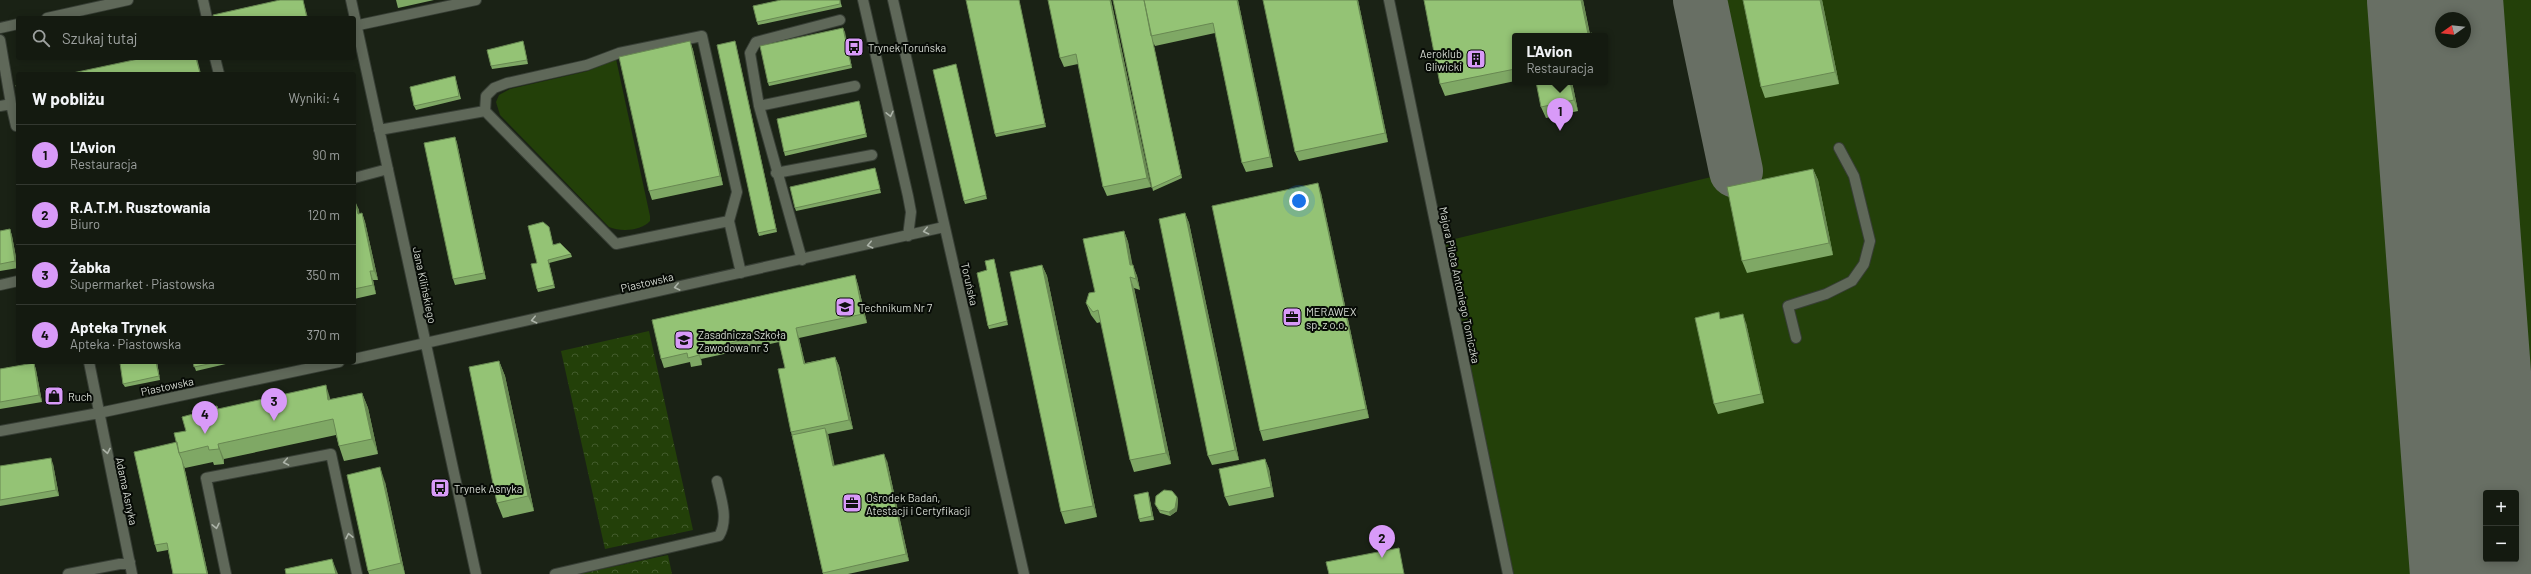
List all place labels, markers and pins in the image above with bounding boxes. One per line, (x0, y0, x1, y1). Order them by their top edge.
bus stop icon: Trynek Toruńska (843, 36, 865, 58)
place label: Trynek Toruńska (868, 41, 946, 54)
place label: Aeroklub Gliwicki (1420, 47, 1462, 73)
building icon: Aeroklub Gliwicki (1465, 48, 1487, 70)
pin: 1 (1547, 98, 1573, 131)
school or university icon: Technikum Nr 7 (834, 296, 856, 318)
place label: Technikum Nr 7 (859, 301, 932, 314)
place label: MERAWEX sp. z o.o. (1306, 305, 1357, 331)
office icon: MERAWEX sp. z o.o. (1281, 306, 1303, 328)
place label: Zasadnicza Szkoła Zawodowa nr 3 (698, 328, 786, 354)
school or university icon: Zasadnicza Szkoła Zawodowa nr 3 (673, 329, 695, 351)
shop icon: Ruch (43, 385, 65, 407)
pin: 3 (261, 388, 287, 421)
place label: Ruch (68, 390, 92, 403)
pin: 4 (192, 401, 218, 434)
bus stop icon: Trynek Asnyka (429, 477, 451, 499)
place label: Trynek Asnyka (454, 482, 522, 495)
place label: Ośrodek Badań, Atestacji i Certyfikacji (866, 491, 970, 517)
office icon: Ośrodek Badań, Atestacji i Certyfikacji (841, 492, 863, 514)
pin: 2 (1369, 525, 1395, 558)

